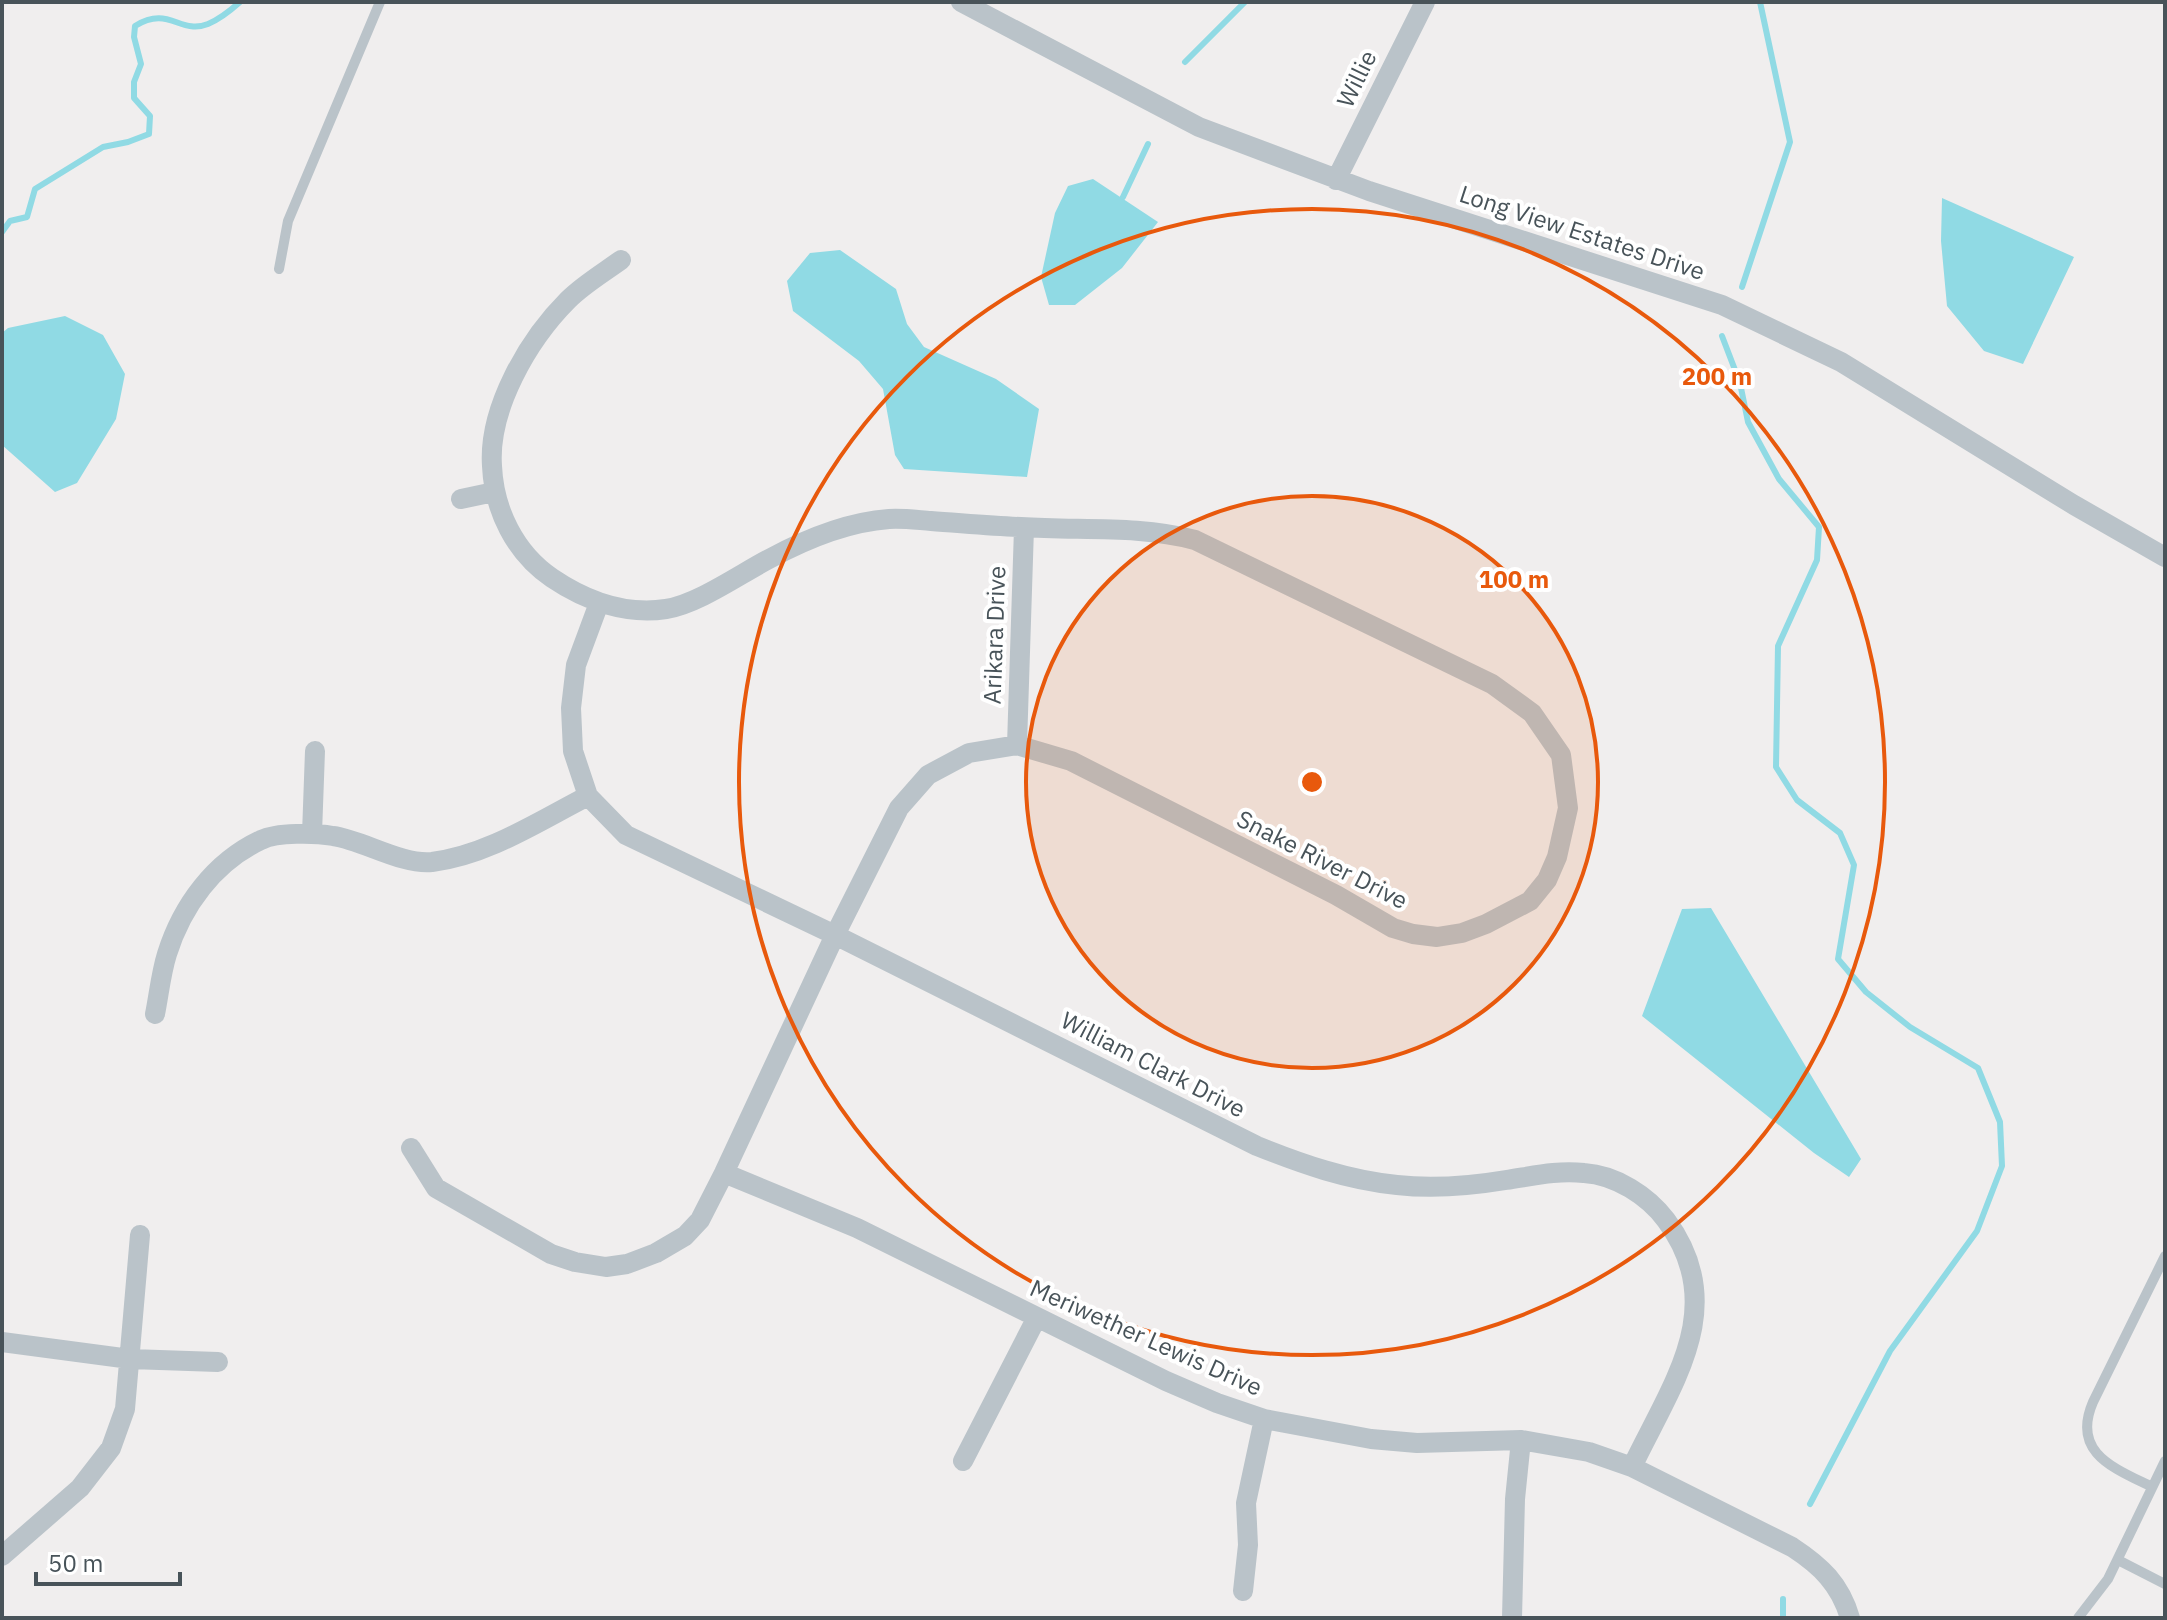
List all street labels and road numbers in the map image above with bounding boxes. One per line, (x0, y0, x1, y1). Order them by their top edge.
street label: Willie (1329, 45, 1384, 112)
street label: Long View Estates Drive (1455, 177, 1709, 287)
street label: Arikara Drive (976, 565, 1012, 705)
street label: Snake River Drive (1232, 802, 1413, 916)
street label: William Clark Drive (1056, 1004, 1251, 1124)
street label: Meriwether Lewis Drive (1025, 1271, 1268, 1403)

